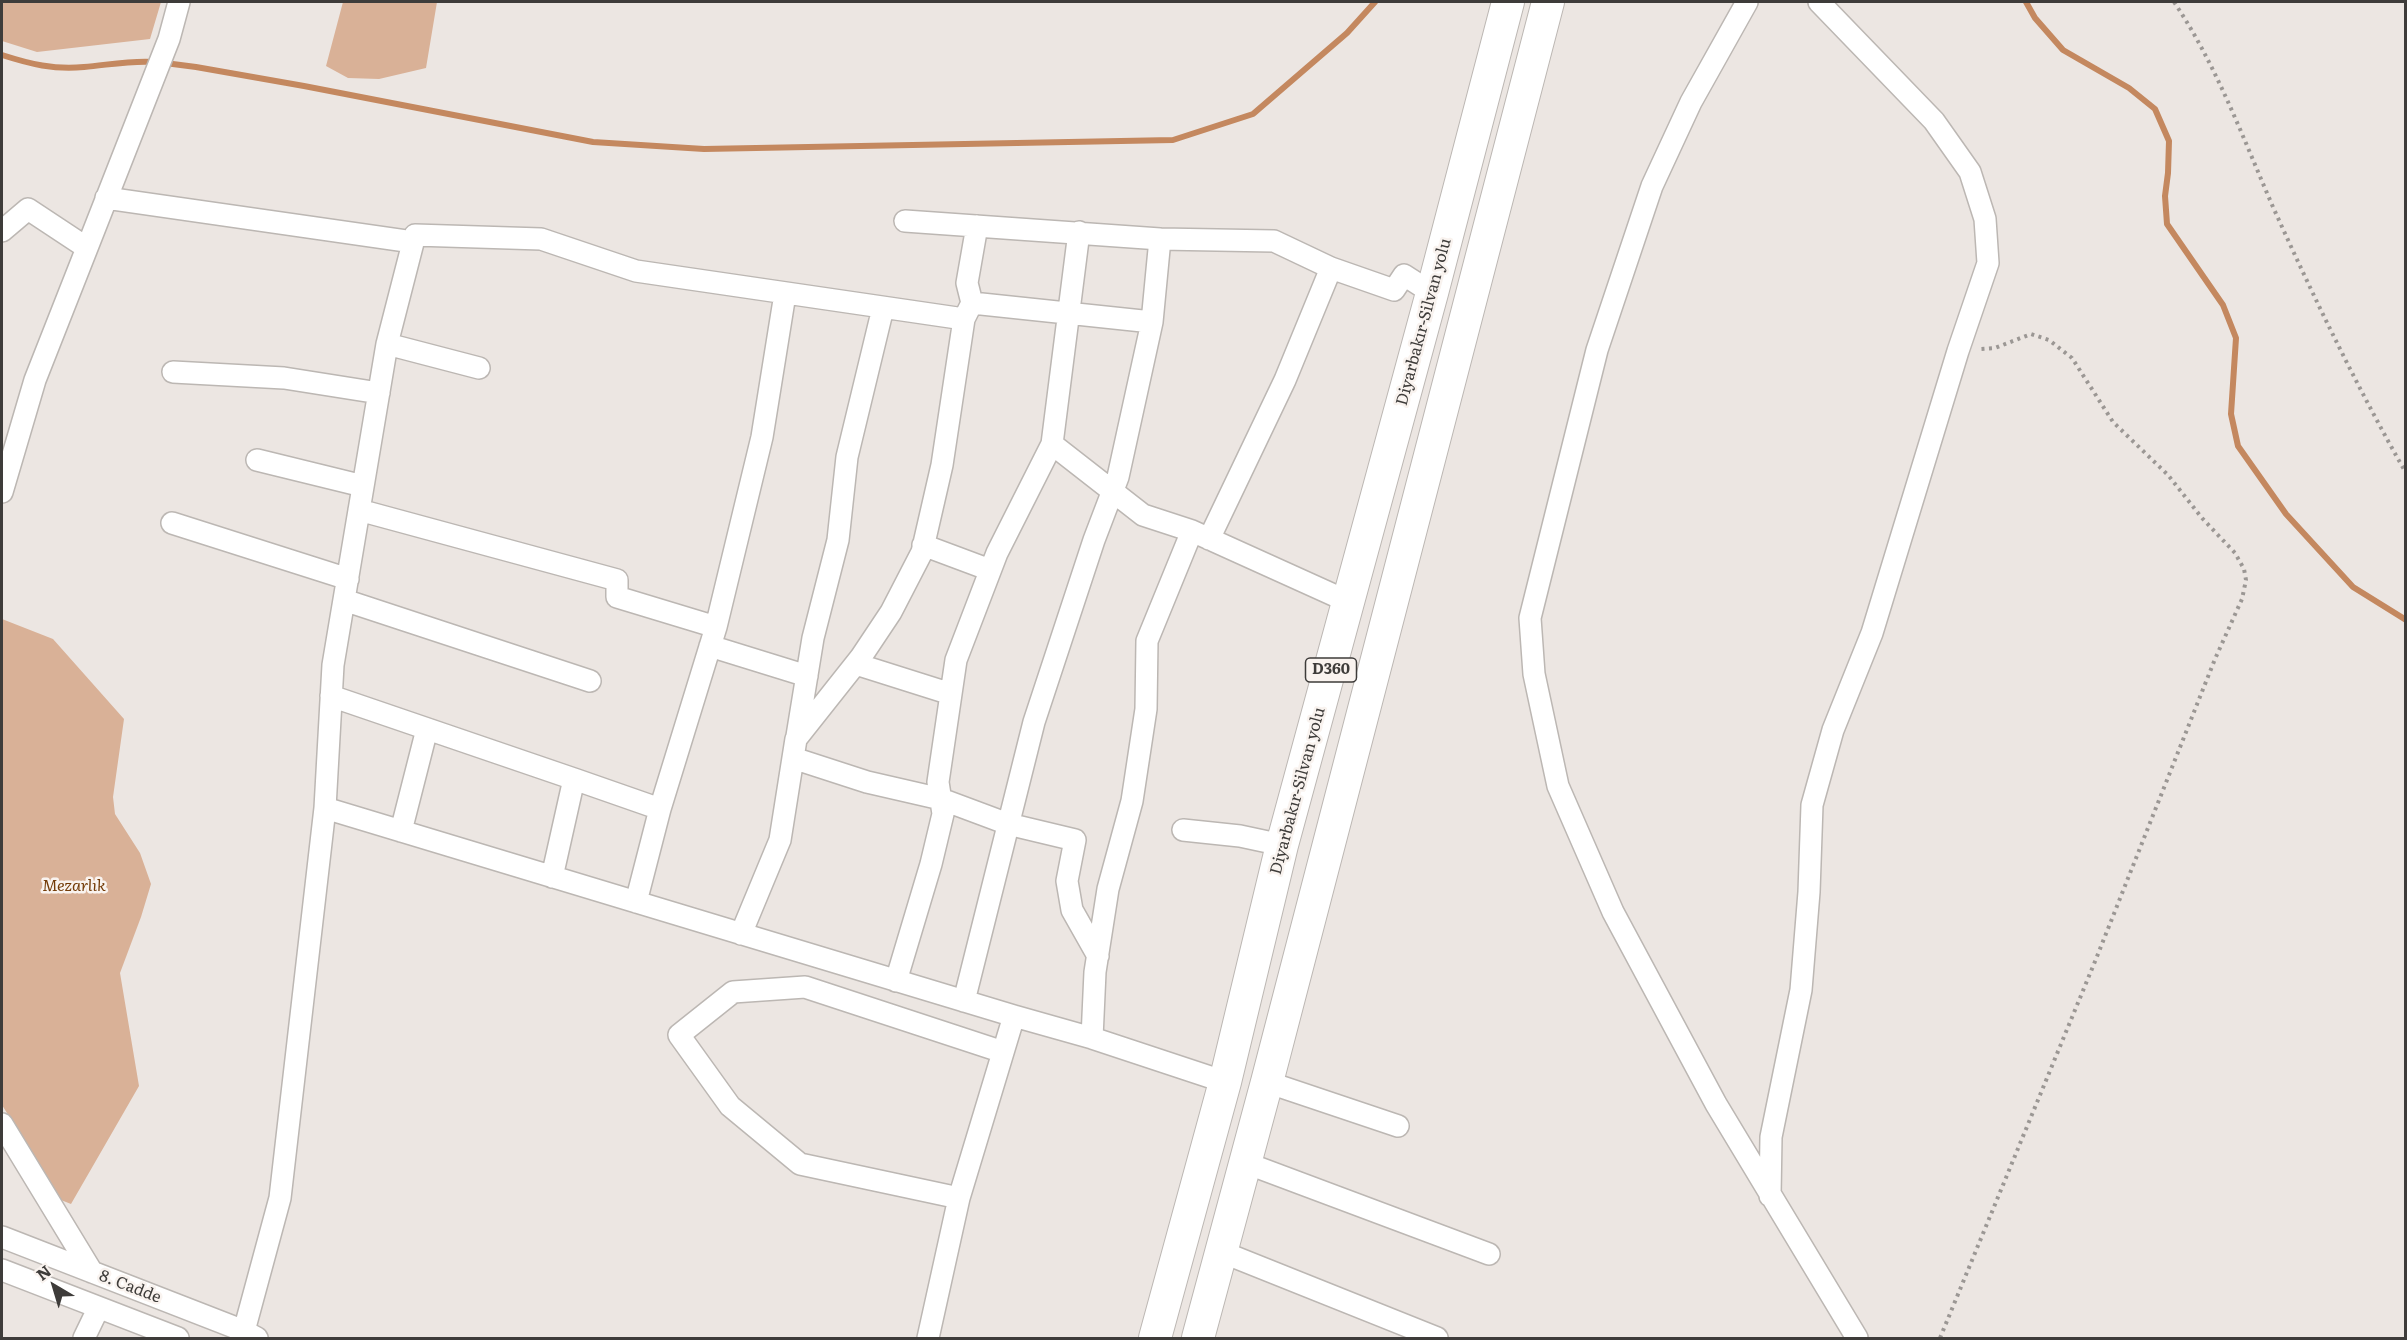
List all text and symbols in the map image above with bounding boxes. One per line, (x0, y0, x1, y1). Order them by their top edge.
street label: Diyarbakır-Silvan yolu (1392, 236, 1456, 408)
road number: D360 (1306, 658, 1356, 682)
street label: Diyarbakır-Silvan yolu (1266, 705, 1330, 877)
park label: Mezarlık (42, 876, 106, 896)
north arrow (24, 1256, 84, 1316)
text: N (30, 1258, 56, 1285)
street label: 8. Cadde (96, 1266, 164, 1308)

